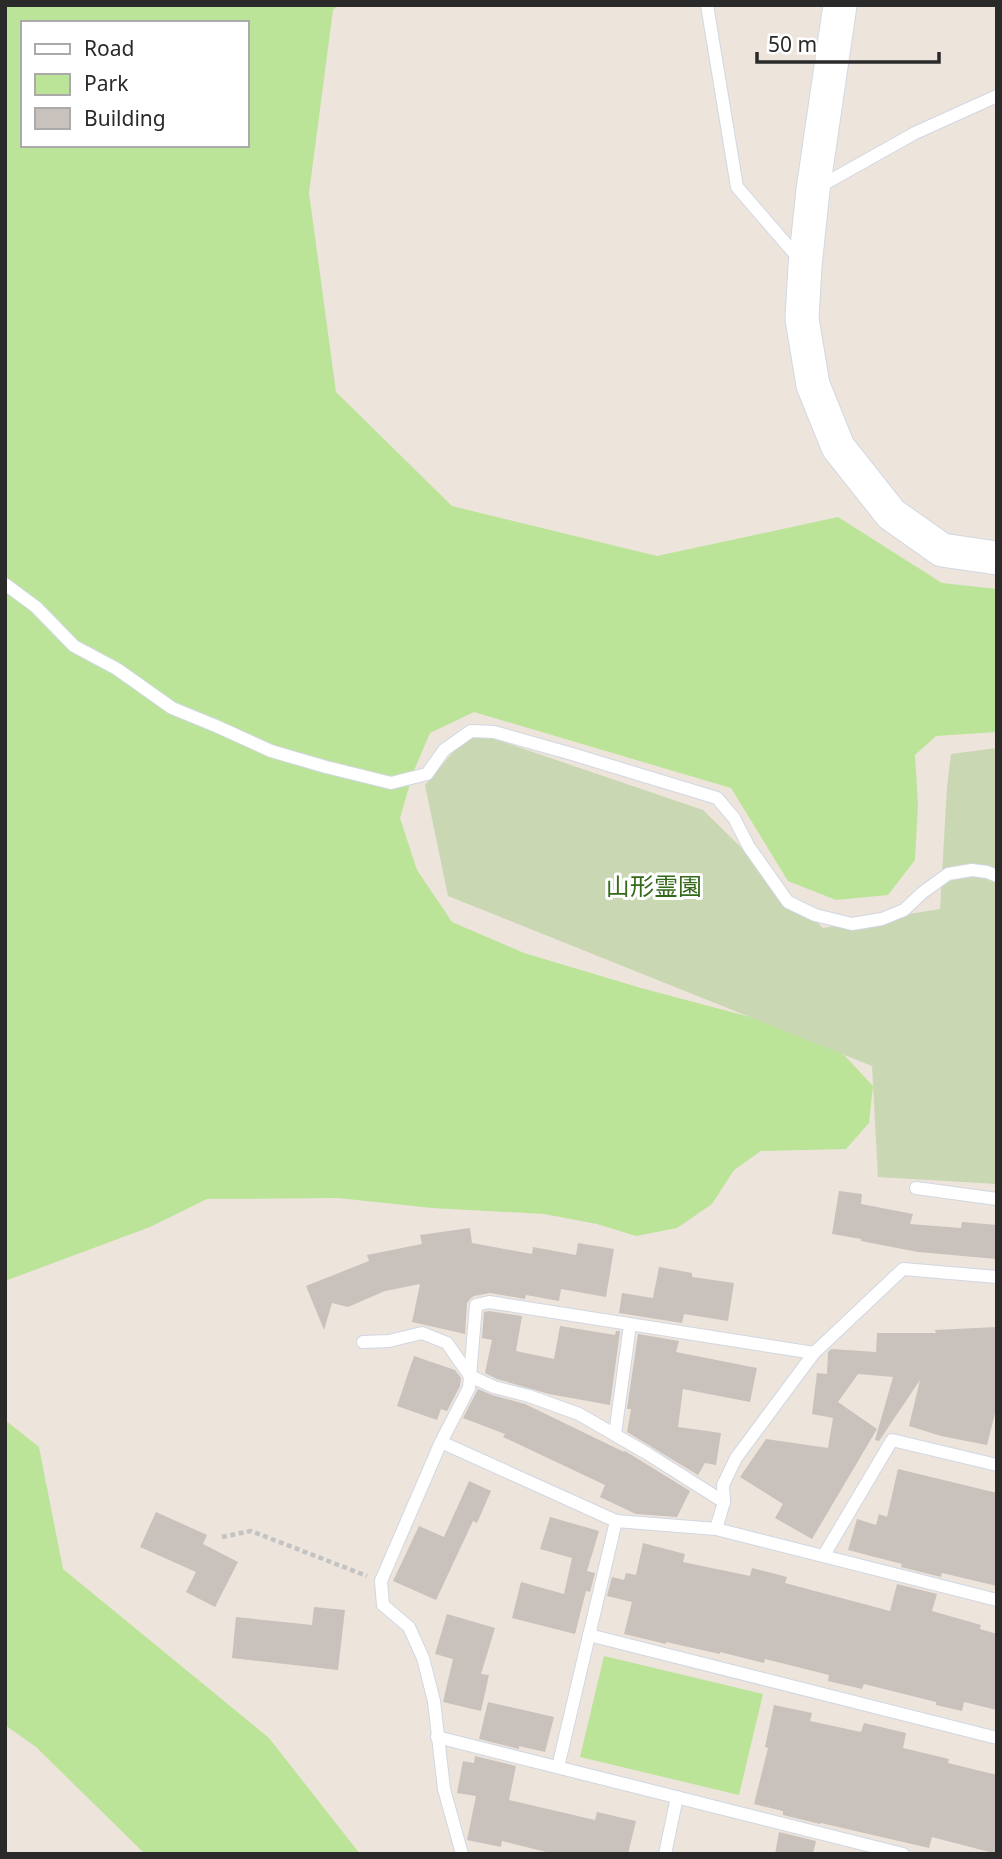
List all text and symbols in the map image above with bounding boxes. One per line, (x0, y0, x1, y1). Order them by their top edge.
legend (21, 21, 248, 147)
scale bar (757, 21, 939, 65)
text: 50 m (768, 30, 817, 58)
text: Road (84, 34, 134, 62)
text: Park (84, 69, 129, 97)
text: Building (84, 104, 166, 132)
park label: 山形霊園 (606, 869, 702, 902)

